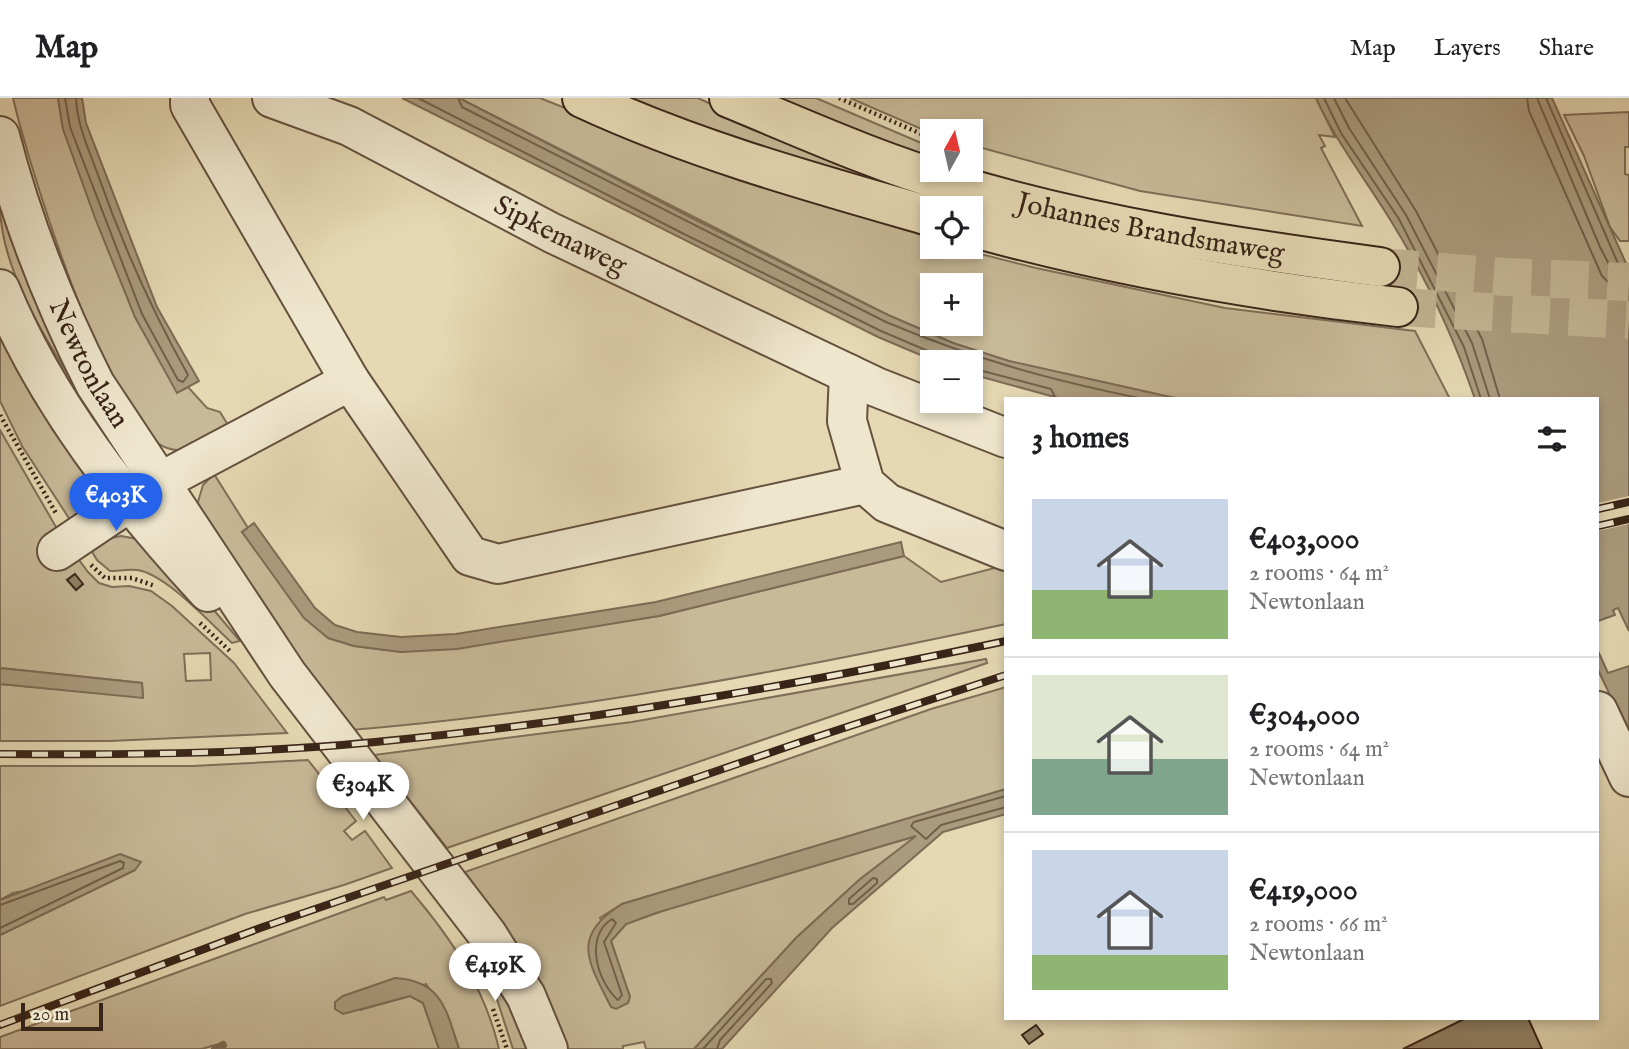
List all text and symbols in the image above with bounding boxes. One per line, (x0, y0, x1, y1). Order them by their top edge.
text: Map (35, 27, 98, 69)
text: Map (1350, 33, 1396, 64)
text: Layers (1434, 33, 1501, 64)
text: Share (1539, 33, 1594, 64)
north arrow (920, 119, 984, 182)
map controls (920, 119, 983, 413)
street label: Johannes Brandsmaweg (1010, 184, 1288, 271)
street label: Sipkemaweg (488, 188, 633, 284)
button: locate (920, 196, 983, 259)
button: + (920, 273, 983, 336)
street label: Newtonlaan (40, 294, 137, 435)
button: − (920, 350, 983, 413)
text: 3 homes (1032, 420, 1129, 458)
icon: filters (1533, 420, 1571, 458)
pin: €403K (67, 474, 165, 533)
text: €403K (85, 481, 147, 510)
text: €403,000 (1249, 521, 1359, 559)
icon: home (1088, 527, 1172, 611)
text: 2 rooms · 64 m² (1249, 559, 1389, 588)
text: Newtonlaan (1249, 588, 1365, 617)
text: €304,000 (1249, 697, 1360, 735)
icon: home (1088, 703, 1172, 787)
text: 2 rooms · 64 m² (1249, 735, 1389, 764)
pin: €304K (314, 762, 412, 822)
text: Newtonlaan (1249, 764, 1365, 793)
text: €304K (332, 770, 394, 799)
text: €419,000 (1249, 872, 1358, 910)
icon: home (1088, 878, 1172, 962)
text: 2 rooms · 66 m² (1249, 910, 1388, 939)
text: Newtonlaan (1249, 939, 1365, 968)
pin: €419K (446, 944, 544, 1003)
text: €419K (465, 951, 525, 980)
scale bar (21, 1000, 103, 1032)
text: 20 m (32, 1003, 69, 1027)

